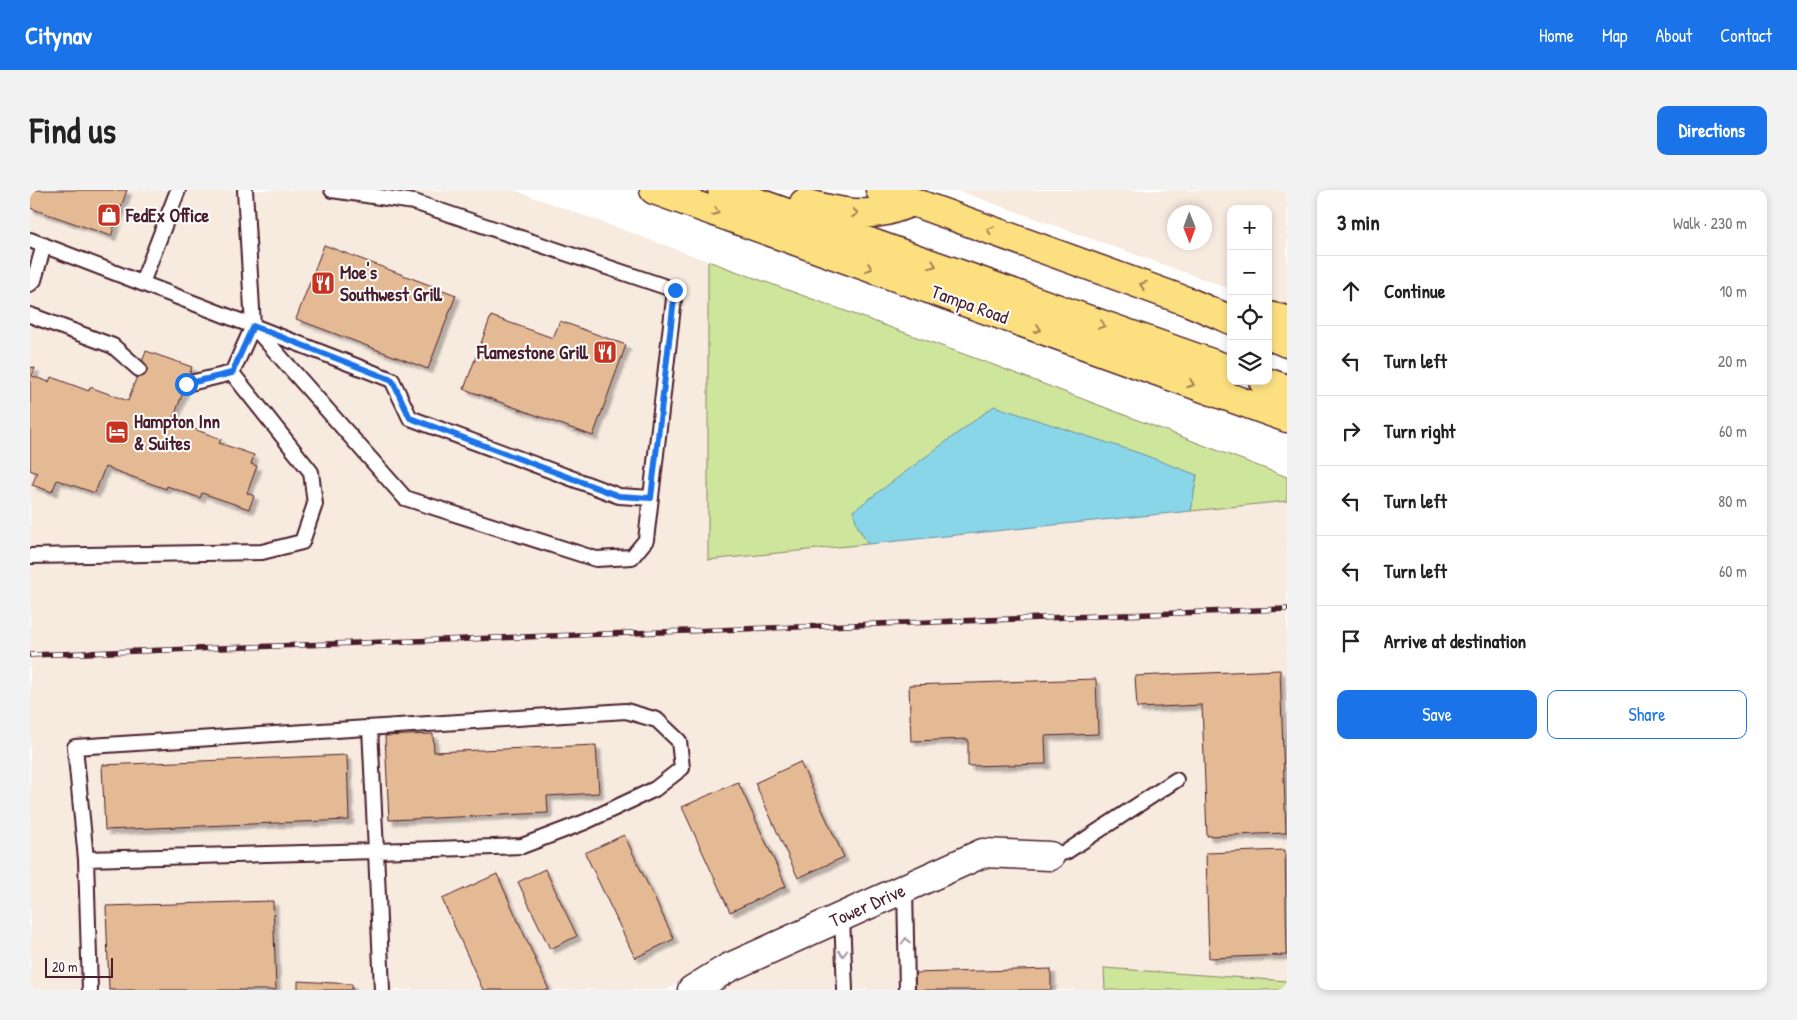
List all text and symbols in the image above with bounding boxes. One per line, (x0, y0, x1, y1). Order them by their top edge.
text: Citynav (25, 19, 92, 51)
text: Home (1539, 23, 1574, 48)
text: Map (1602, 23, 1627, 48)
text: About (1655, 23, 1692, 48)
text: Contact (1720, 23, 1772, 48)
button: Directions (1657, 106, 1767, 155)
text: Find us (30, 107, 116, 154)
shop icon: FedEx Office (96, 202, 122, 228)
place label: FedEx Office (125, 202, 210, 228)
north arrow (1167, 205, 1212, 250)
map controls (1227, 205, 1272, 385)
button: + (1227, 205, 1272, 250)
one-way arrow (711, 206, 720, 216)
one-way arrow (852, 207, 860, 218)
text: 3 min (1337, 208, 1380, 237)
text: Walk · 230 m (1673, 212, 1747, 234)
one-way arrow (987, 226, 995, 236)
button: − (1227, 250, 1272, 295)
place label: Moe's Southwest Grill (340, 259, 443, 307)
one-way arrow (928, 259, 937, 269)
one-way arrow (864, 262, 873, 272)
restaurant icon: Moe's Southwest Grill (310, 270, 336, 296)
icon: ahead (1337, 277, 1365, 305)
street label: Tampa Road (928, 278, 1013, 330)
text: Continue (1384, 278, 1445, 304)
route end (664, 279, 687, 302)
text: 10 m (1719, 280, 1747, 302)
one-way arrow (1139, 281, 1148, 291)
button: locate (1227, 295, 1272, 340)
one-way arrow (1098, 320, 1106, 330)
one-way arrow (1034, 323, 1042, 333)
place label: Flamestone Grill (476, 339, 589, 365)
restaurant icon: Flamestone Grill (592, 339, 618, 365)
button: layers (1227, 340, 1272, 385)
icon: left (1337, 347, 1365, 375)
text: Turn left (1384, 348, 1447, 374)
text: 20 m (1718, 350, 1747, 372)
route start (175, 373, 198, 396)
one-way arrow (1187, 378, 1195, 388)
place label: Hampton Inn & Suites (134, 408, 221, 456)
icon: right (1337, 417, 1365, 445)
text: Turn right (1384, 418, 1455, 444)
hotel icon: Hampton Inn & Suites (104, 419, 130, 445)
text: 60 m (1719, 420, 1747, 442)
icon: left (1337, 487, 1365, 515)
text: Turn left (1384, 488, 1447, 514)
text: 80 m (1718, 490, 1747, 512)
icon: left (1337, 557, 1365, 585)
text: Turn left (1384, 558, 1447, 584)
text: 60 m (1719, 560, 1747, 582)
icon: arrive (1337, 627, 1365, 655)
text: Arrive at destination (1384, 628, 1526, 654)
button: Save (1337, 690, 1537, 739)
button: Share (1547, 690, 1747, 739)
street label: Tower Drive (825, 877, 909, 933)
one-way arrow (901, 937, 912, 945)
one-way arrow (838, 950, 849, 958)
scale bar (45, 955, 112, 978)
text: 20 m (52, 957, 78, 976)

